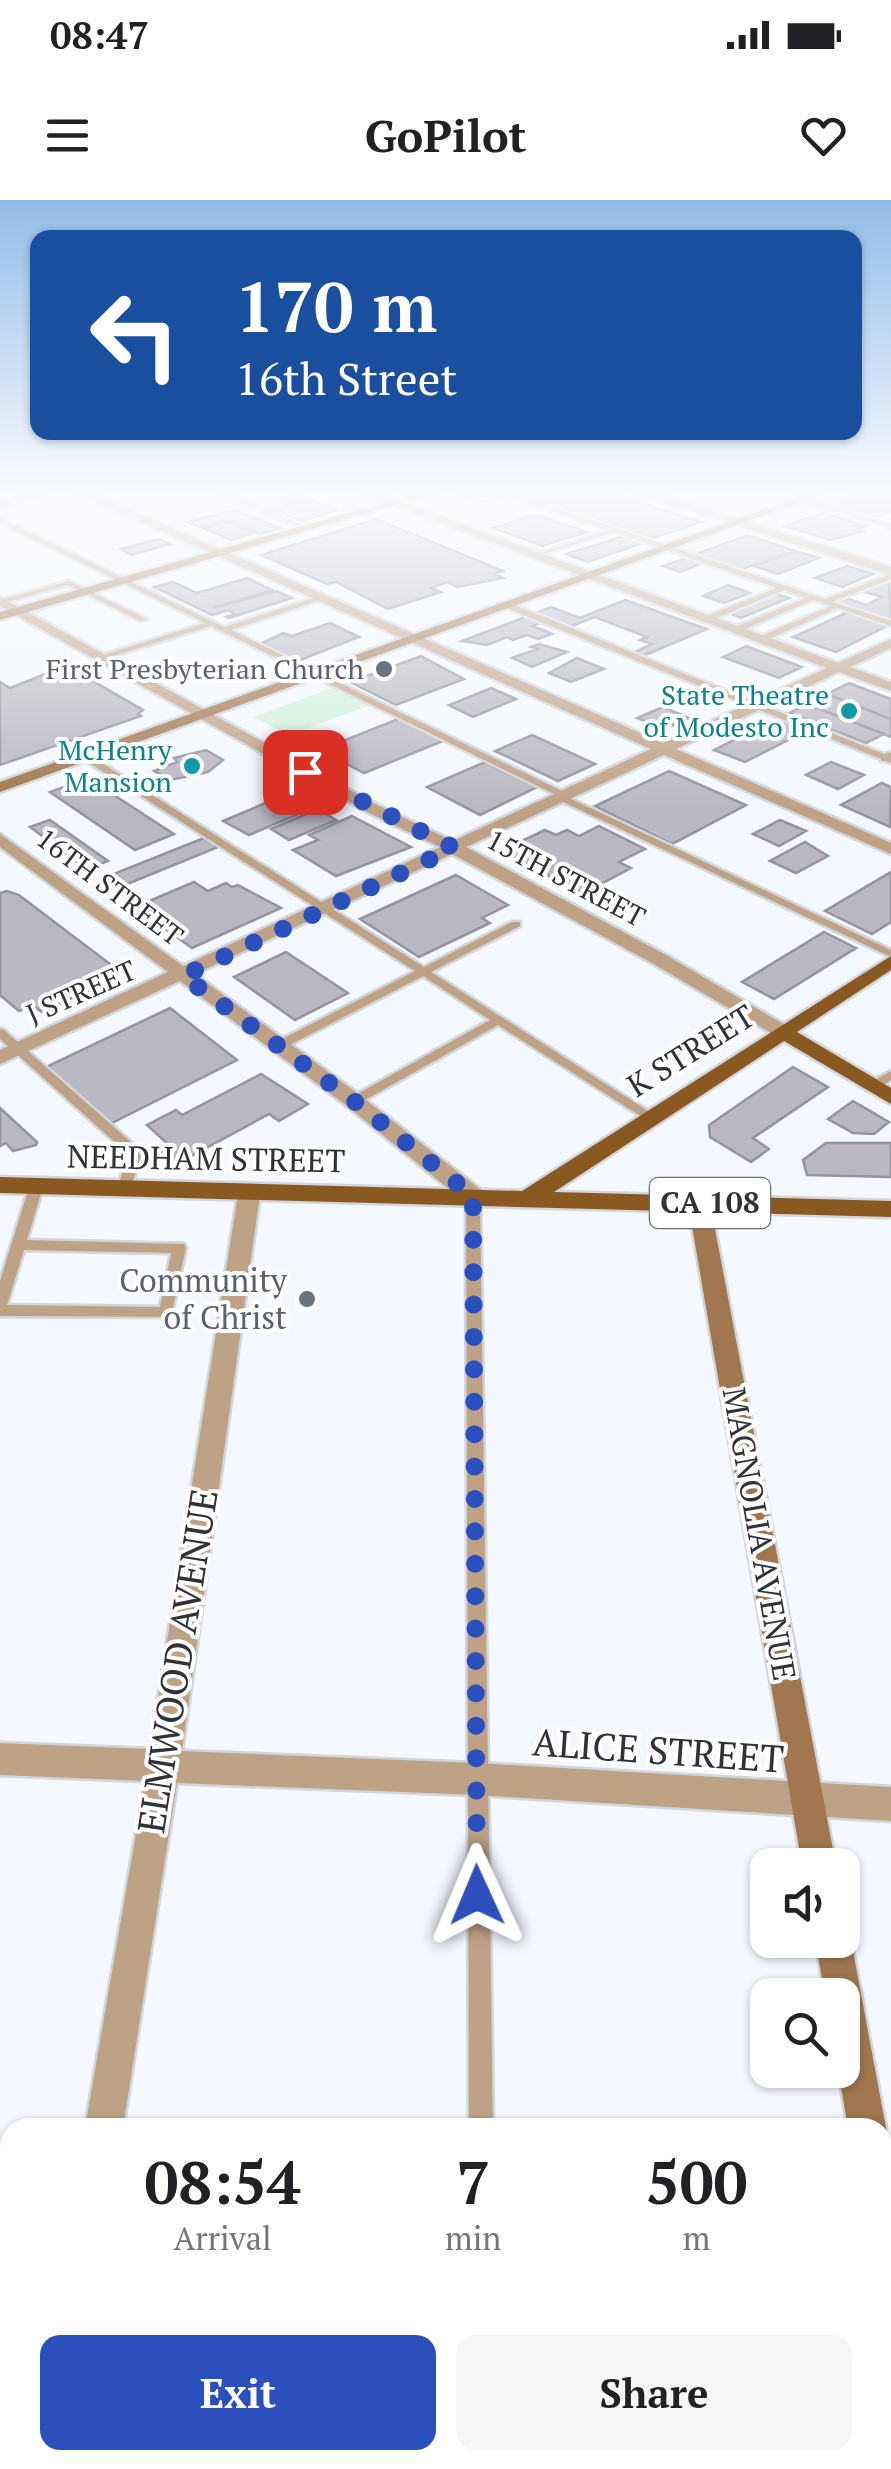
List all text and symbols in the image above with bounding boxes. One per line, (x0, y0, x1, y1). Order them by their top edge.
text: 08:47 (50, 10, 149, 60)
text: GoPilot (365, 105, 526, 165)
icon: menu (40, 108, 95, 163)
icon: heart (796, 108, 851, 163)
text: 170 m (235, 259, 437, 352)
icon: left (70, 270, 200, 400)
text: 16th Street (235, 348, 457, 408)
place label: First Presbyterian Church (46, 650, 364, 687)
marker: First Presbyterian Church (373, 658, 395, 680)
place label: State Theatre of Modesto Inc (643, 676, 829, 745)
marker: State Theatre of Modesto Inc (838, 700, 860, 722)
pin (263, 730, 348, 815)
place label: McHenry Mansion (58, 731, 173, 800)
icon: arrive (278, 745, 333, 800)
marker: McHenry Mansion (181, 755, 203, 777)
street label: 16TH STREET (29, 819, 191, 954)
street label: 15TH STREET (481, 820, 652, 935)
street label: J STREET (20, 951, 142, 1032)
street label: K STREET (619, 994, 762, 1106)
street label: NEEDHAM STREET (66, 1135, 346, 1181)
road number: CA 108 (650, 1178, 770, 1228)
place label: Community of Christ (119, 1259, 288, 1338)
marker: Community of Christ (296, 1288, 318, 1310)
street label: MAGNOLIA AVENUE (714, 1384, 806, 1684)
street label: ELMWOOD AVENUE (125, 1485, 229, 1836)
street label: ALICE STREET (531, 1716, 785, 1784)
position arrow (425, 1843, 529, 1947)
map controls (750, 1848, 860, 2088)
button: sound (750, 1848, 860, 1958)
button: search (750, 1978, 860, 2088)
text: 08:54 (144, 2142, 301, 2221)
text: 7 (456, 2142, 490, 2221)
text: 500 (646, 2142, 748, 2221)
text: Arrival (174, 2217, 272, 2259)
text: min (445, 2217, 501, 2259)
text: m (683, 2217, 710, 2259)
button: Exit (40, 2335, 436, 2450)
button: Share (456, 2335, 852, 2450)

